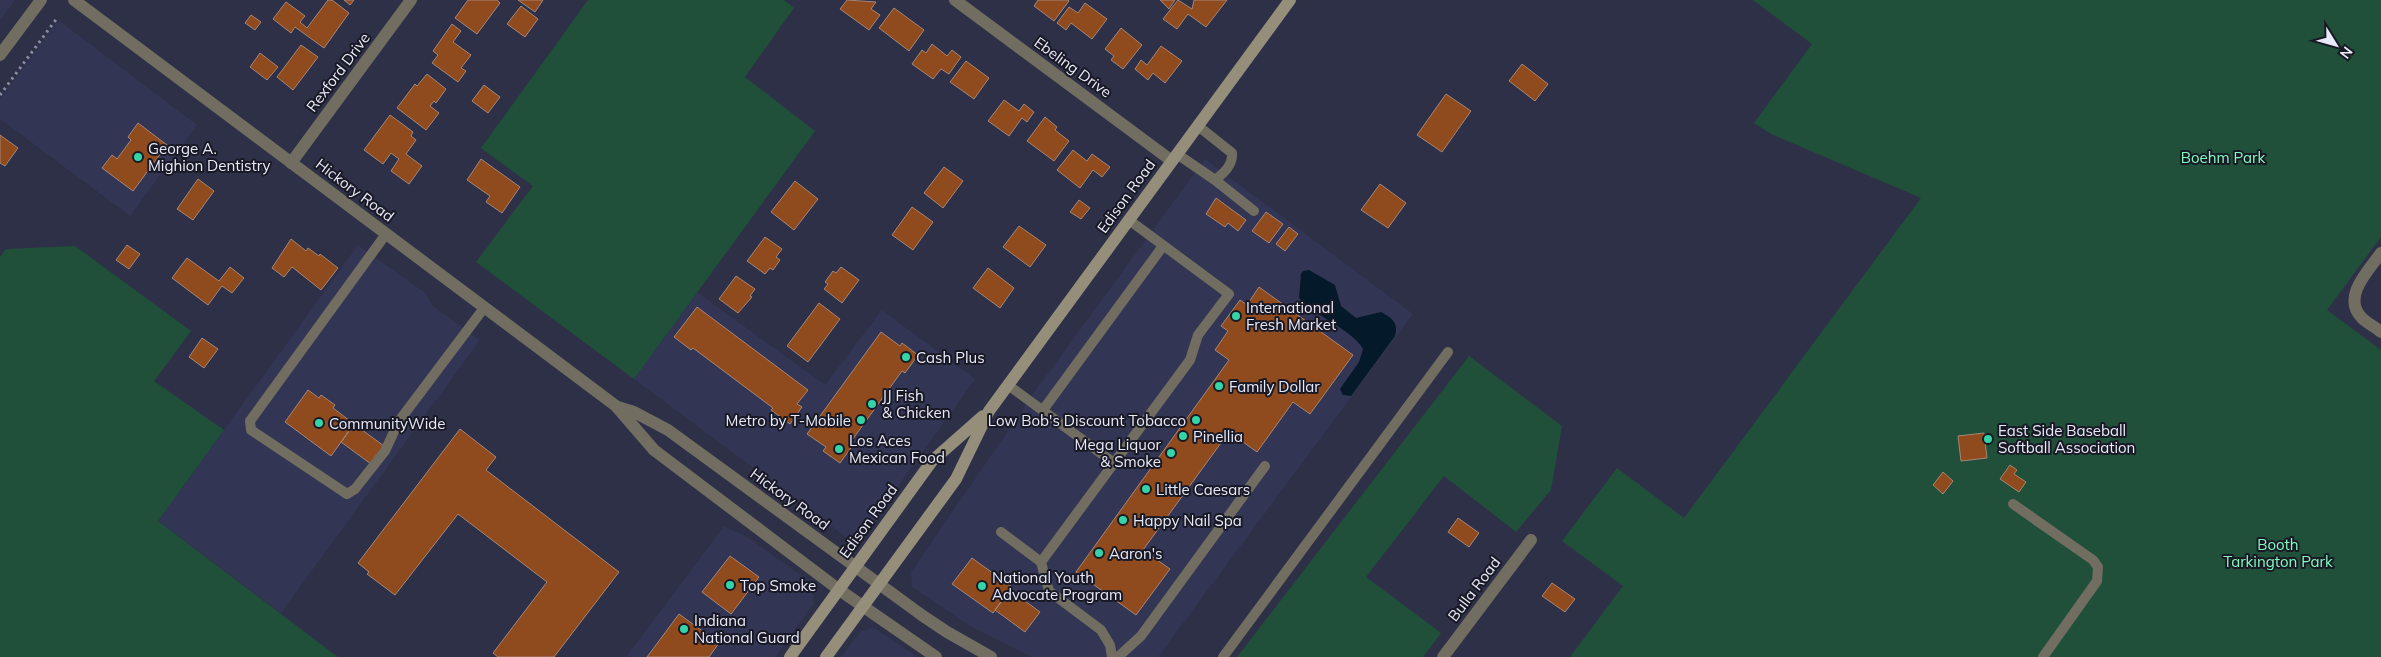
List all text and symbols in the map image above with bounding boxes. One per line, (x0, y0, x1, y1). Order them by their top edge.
north arrow (2311, 20, 2361, 70)
street label: Rexford Drive (302, 29, 374, 115)
street label: Ebeling Drive (1031, 33, 1115, 101)
text: N (2336, 43, 2357, 62)
place label: George A. Mighion Dentistry (148, 139, 271, 175)
park label: Boehm Park (2181, 148, 2265, 167)
marker: George A. Mighion Dentistry (132, 151, 144, 163)
street label: Hickory Road (312, 154, 398, 226)
street label: Edison Road (1093, 155, 1159, 237)
place label: International Fresh Market (1246, 298, 1336, 334)
marker: International Fresh Market (1230, 310, 1242, 322)
place label: Cash Plus (916, 348, 985, 367)
marker: Cash Plus (900, 351, 912, 363)
place label: Family Dollar (1229, 377, 1320, 396)
marker: Family Dollar (1213, 380, 1225, 392)
place label: JJ Fish & Chicken (882, 386, 951, 422)
marker: JJ Fish & Chicken (866, 398, 878, 410)
place label: Metro by T-Mobile (726, 411, 851, 430)
place label: Low Bob's Discount Tobacco (988, 411, 1186, 430)
place label: CommunityWide (329, 414, 445, 433)
marker: Metro by T-Mobile (855, 414, 867, 426)
marker: Low Bob's Discount Tobacco (1190, 414, 1202, 426)
marker: CommunityWide (313, 417, 325, 429)
place label: East Side Baseball Softball Association (1998, 421, 2135, 457)
place label: Pinellia (1193, 427, 1243, 446)
marker: Pinellia (1177, 430, 1189, 442)
place label: Los Aces Mexican Food (849, 431, 945, 467)
marker: East Side Baseball Softball Association (1982, 433, 1994, 445)
place label: Mega Liquor & Smoke (1075, 435, 1162, 471)
marker: Los Aces Mexican Food (833, 443, 845, 455)
marker: Mega Liquor & Smoke (1165, 447, 1177, 459)
street label: Hickory Road (747, 464, 833, 534)
street label: Edison Road (835, 480, 901, 562)
place label: Little Caesars (1156, 480, 1250, 499)
marker: Little Caesars (1140, 483, 1152, 495)
place label: Happy Nail Spa (1133, 511, 1242, 530)
marker: Happy Nail Spa (1117, 514, 1129, 526)
park label: Booth Tarkington Park (2223, 535, 2333, 571)
place label: Aaron's (1109, 544, 1162, 563)
marker: Aaron's (1093, 547, 1105, 559)
street label: Bulla Road (1444, 553, 1504, 625)
place label: National Youth Advocate Program (992, 568, 1122, 604)
place label: Top Smoke (740, 576, 816, 595)
marker: Top Smoke (724, 579, 736, 591)
marker: National Youth Advocate Program (976, 580, 988, 592)
place label: Indiana National Guard (694, 611, 800, 647)
marker: Indiana National Guard (678, 623, 690, 635)

